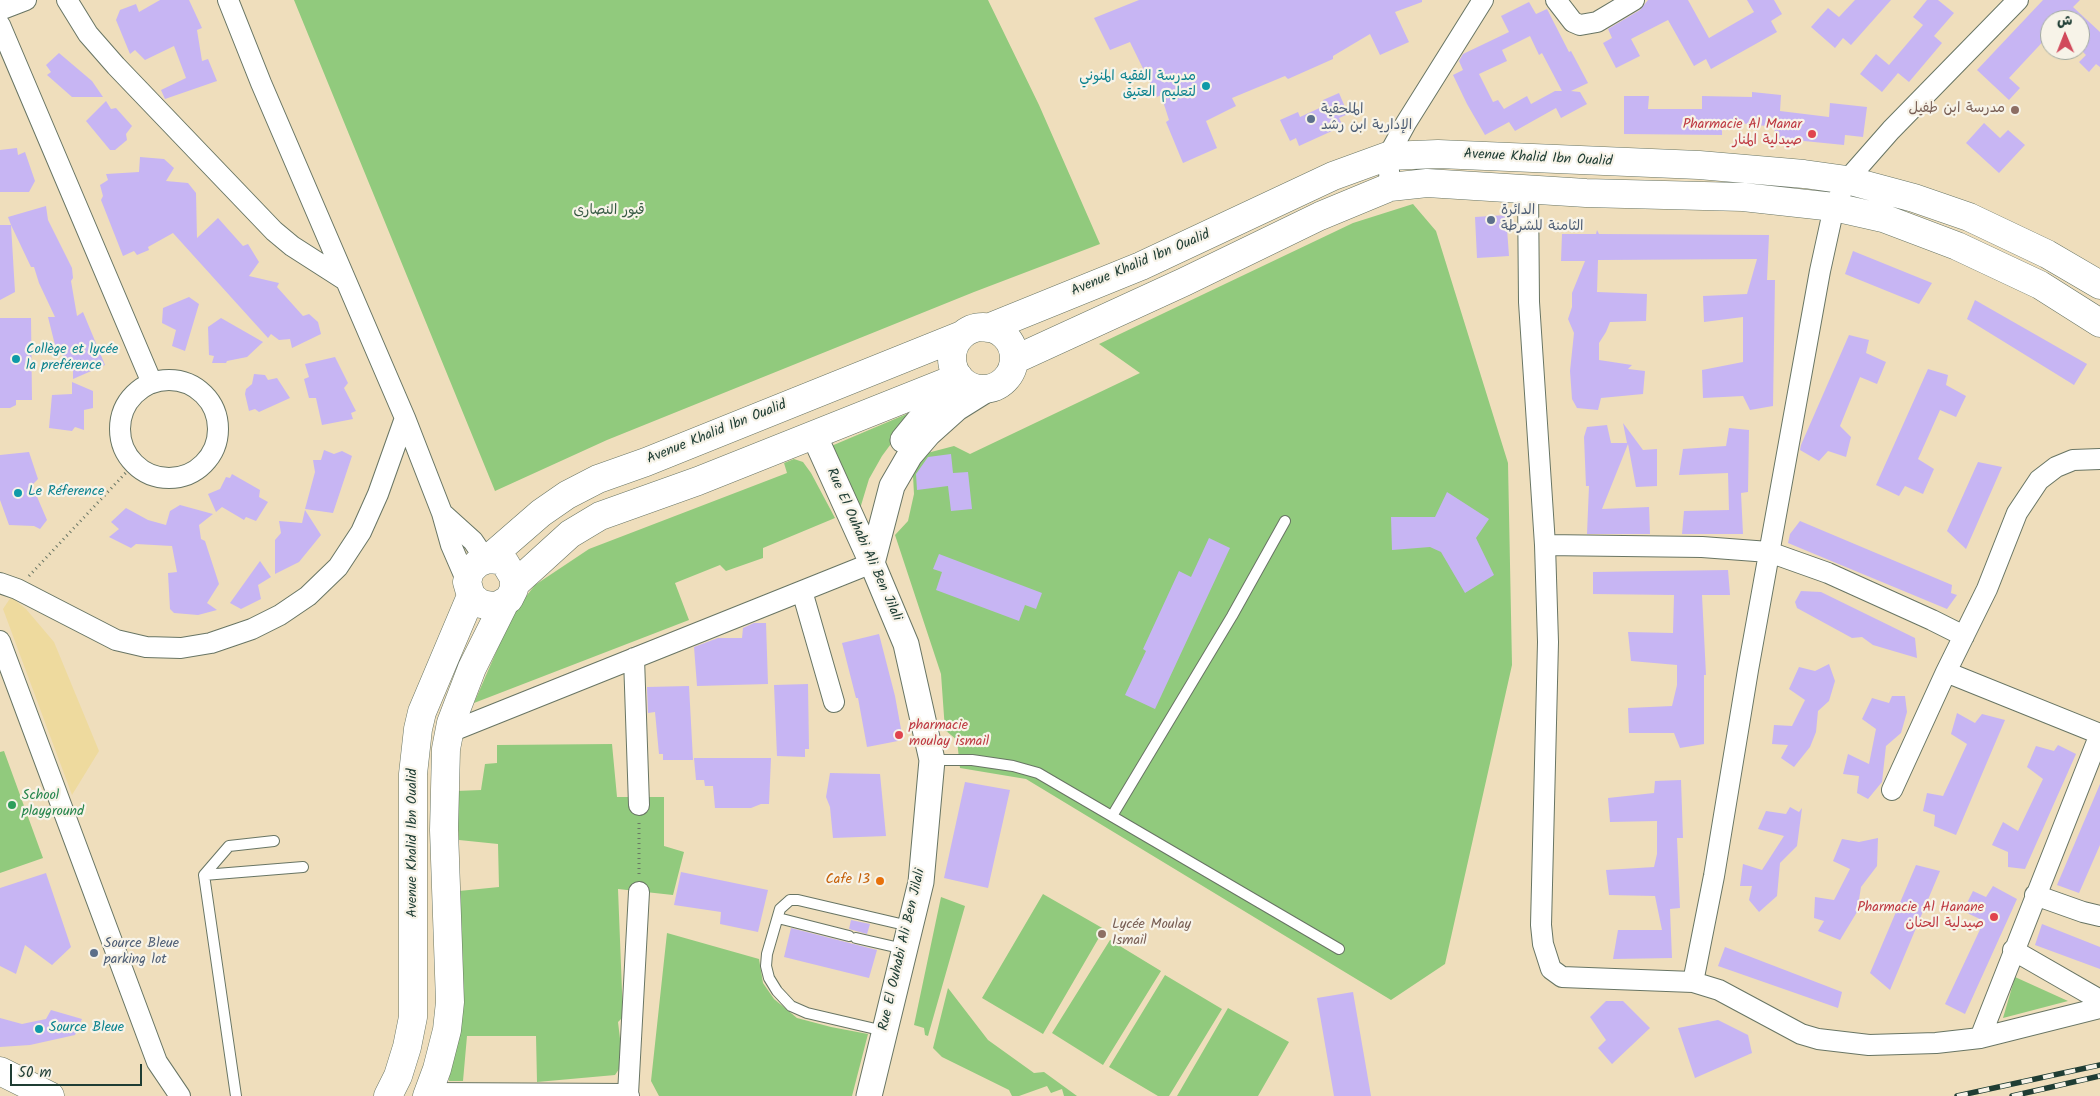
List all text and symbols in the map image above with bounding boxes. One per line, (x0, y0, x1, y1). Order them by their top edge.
north arrow (2040, 10, 2090, 60)
text: ش (2057, 10, 2073, 32)
place label: مدرسة الفقيه المنوني لتعليم العتيق (1079, 70, 1196, 102)
marker: مدرسة الفقيه المنوني لتعليم العتيق (1200, 80, 1212, 92)
place label: مدرسة ابن طفيل (1909, 102, 2005, 118)
place label: الملحقية الإدارية ابن رشد (1321, 103, 1412, 136)
marker: مدرسة ابن طفيل (2009, 104, 2021, 116)
marker: الملحقية الإدارية ابن رشد (1305, 113, 1317, 125)
place label: Pharmacie Al Manar صيدلية المنار (1683, 118, 1802, 150)
marker: Pharmacie Al Manar صيدلية المنار (1806, 128, 1818, 140)
street label: Avenue Khalid Ibn Oualid (1463, 147, 1613, 171)
park label: قبور النصارى (574, 204, 644, 220)
place label: الدائرة الثامنة للشرطة (1501, 204, 1584, 236)
marker: الدائرة الثامنة للشرطة (1485, 214, 1497, 226)
street label: Avenue Khalid Ibn Oualid (1069, 227, 1213, 301)
place label: Collège et lycée la preférence (26, 343, 118, 376)
marker: Collège et lycée la preférence (10, 353, 22, 365)
street label: Avenue Khalid Ibn Oualid (645, 397, 789, 469)
street label: Rue El Ouhabi Ali Ben Jilali (822, 466, 904, 624)
place label: Le Réference (28, 485, 104, 501)
marker: Le Réference (12, 487, 24, 499)
place label: pharmacie moulay ismail (909, 719, 989, 752)
marker: pharmacie moulay ismail (893, 729, 905, 741)
street label: Avenue Khalid Ibn Oualid (406, 769, 422, 917)
place label: School playground (22, 789, 84, 822)
marker: School playground (6, 799, 18, 811)
street label: Rue El Ouhabi Ali Ben Jilali (876, 867, 930, 1033)
place label: Cafe 13 (825, 873, 870, 889)
marker: Cafe 13 (874, 875, 886, 887)
place label: Pharmacie Al Hanane صيدلية الحنان (1857, 901, 1984, 934)
marker: Pharmacie Al Hanane صيدلية الحنان (1988, 911, 2000, 923)
place label: Lycée Moulay Ismail (1112, 918, 1191, 950)
marker: Lycée Moulay Ismail (1096, 928, 1108, 940)
place label: Source Bleue parking lot (104, 937, 179, 970)
marker: Source Bleue parking lot (88, 947, 100, 959)
place label: Source Bleue (49, 1021, 124, 1037)
marker: Source Bleue (33, 1023, 45, 1035)
scale bar (12, 1054, 145, 1086)
text: 50 m (18, 1061, 52, 1085)

